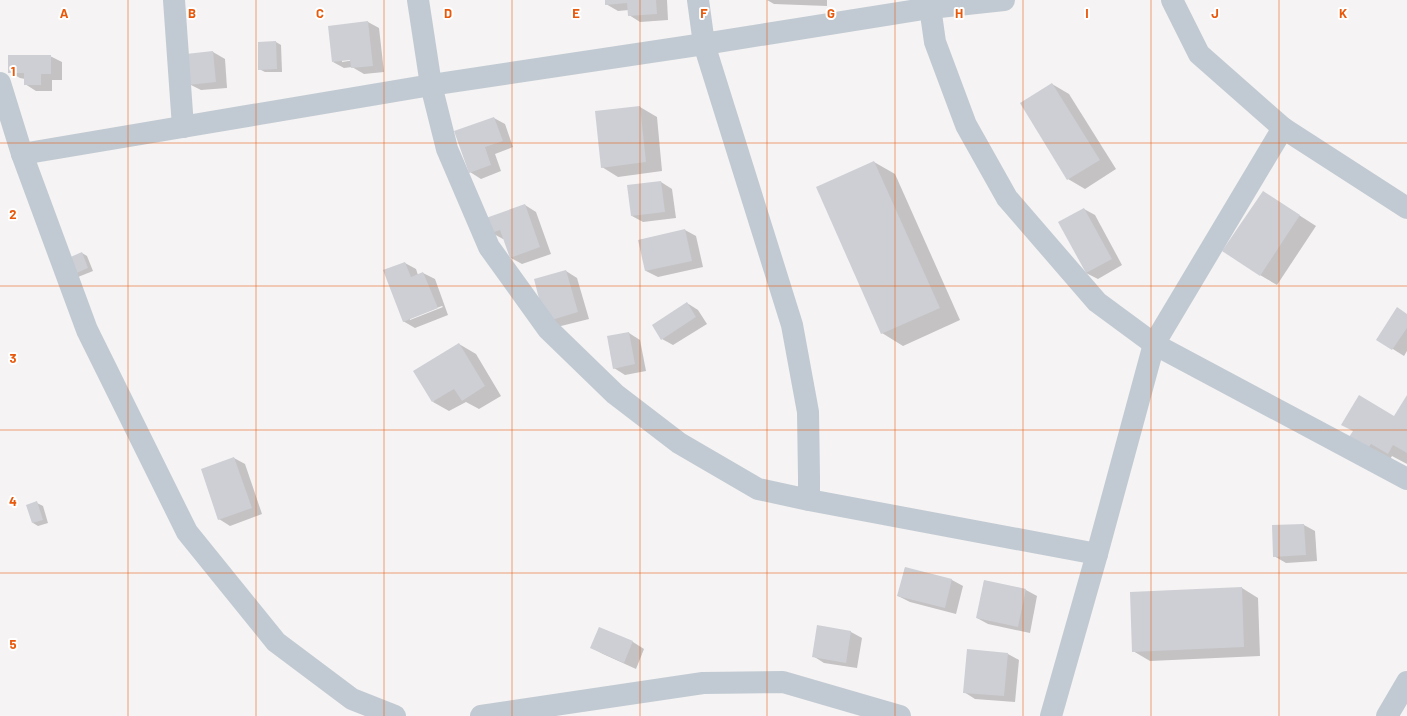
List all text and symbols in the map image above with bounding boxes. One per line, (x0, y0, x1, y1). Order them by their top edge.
text: A (60, 5, 69, 21)
text: B (188, 5, 196, 21)
text: C (316, 5, 324, 21)
text: D (444, 5, 452, 21)
text: E (572, 5, 580, 21)
text: F (700, 5, 708, 21)
text: G (827, 5, 835, 21)
text: H (955, 5, 963, 21)
text: I (1085, 5, 1089, 21)
text: J (1211, 5, 1219, 21)
text: K (1339, 5, 1347, 21)
text: 1 (11, 63, 15, 79)
text: 2 (9, 206, 17, 222)
text: 3 (9, 350, 17, 366)
text: 4 (9, 493, 17, 509)
text: 5 (9, 636, 17, 652)

